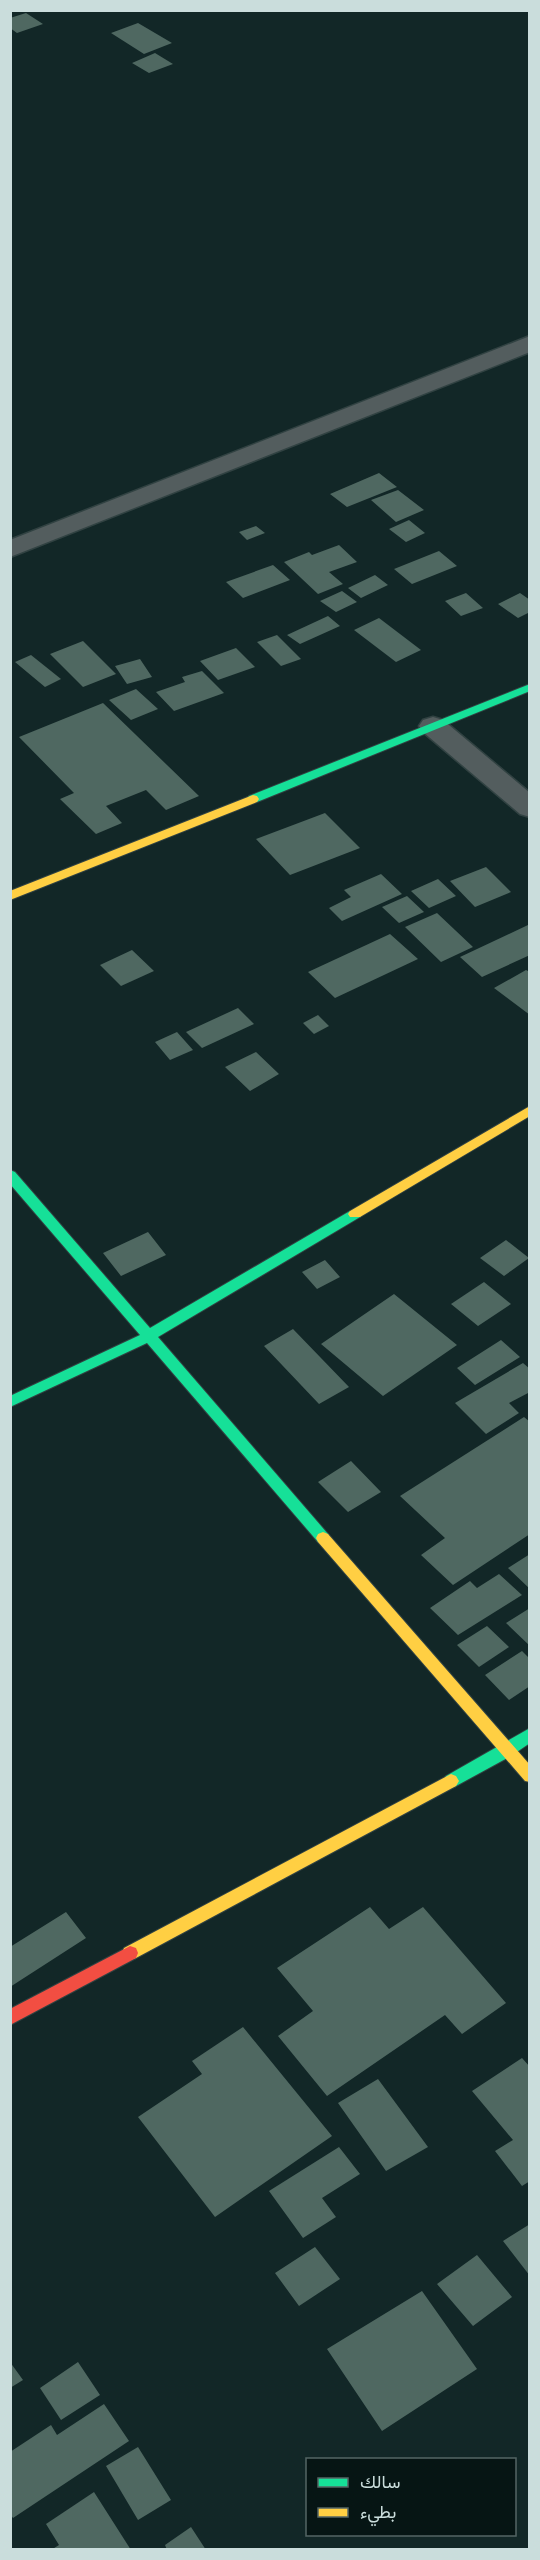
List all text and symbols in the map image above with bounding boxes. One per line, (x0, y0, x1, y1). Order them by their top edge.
legend (306, 2458, 516, 2536)
text: سالك (360, 2469, 400, 2493)
text: بطيء (360, 2499, 396, 2527)

